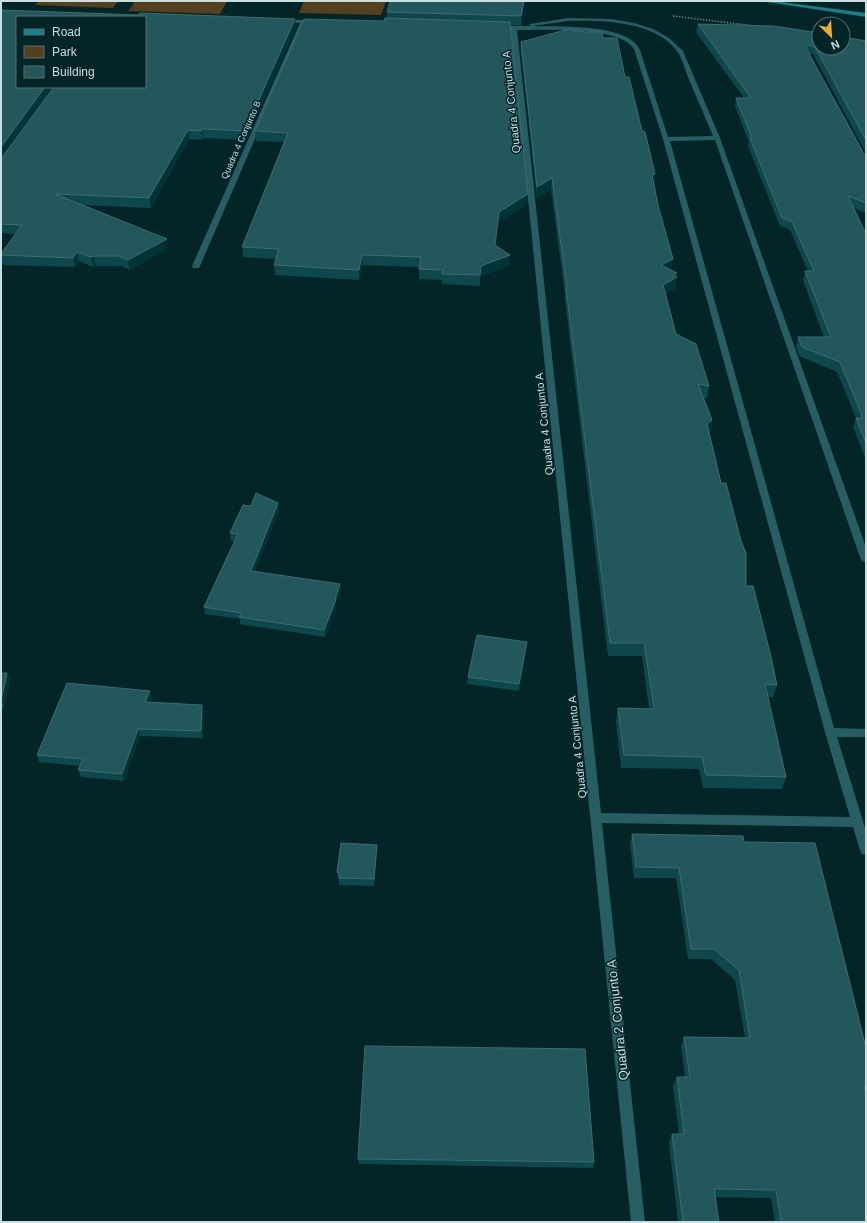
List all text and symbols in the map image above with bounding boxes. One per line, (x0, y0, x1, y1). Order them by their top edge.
legend (16, 16, 146, 88)
north arrow (811, 16, 851, 56)
text: Road (52, 25, 81, 39)
text: N (829, 38, 841, 52)
text: Park (52, 45, 78, 59)
street label: Quadra 4 Conjunto A (500, 50, 522, 154)
text: Building (52, 65, 95, 79)
street label: Quadra 4 Conjunto B (219, 99, 263, 181)
street label: Quadra 4 Conjunto A (533, 372, 555, 476)
street label: Quadra 4 Conjunto A (566, 695, 588, 799)
street label: Quadra 2 Conjunto A (604, 958, 631, 1081)

